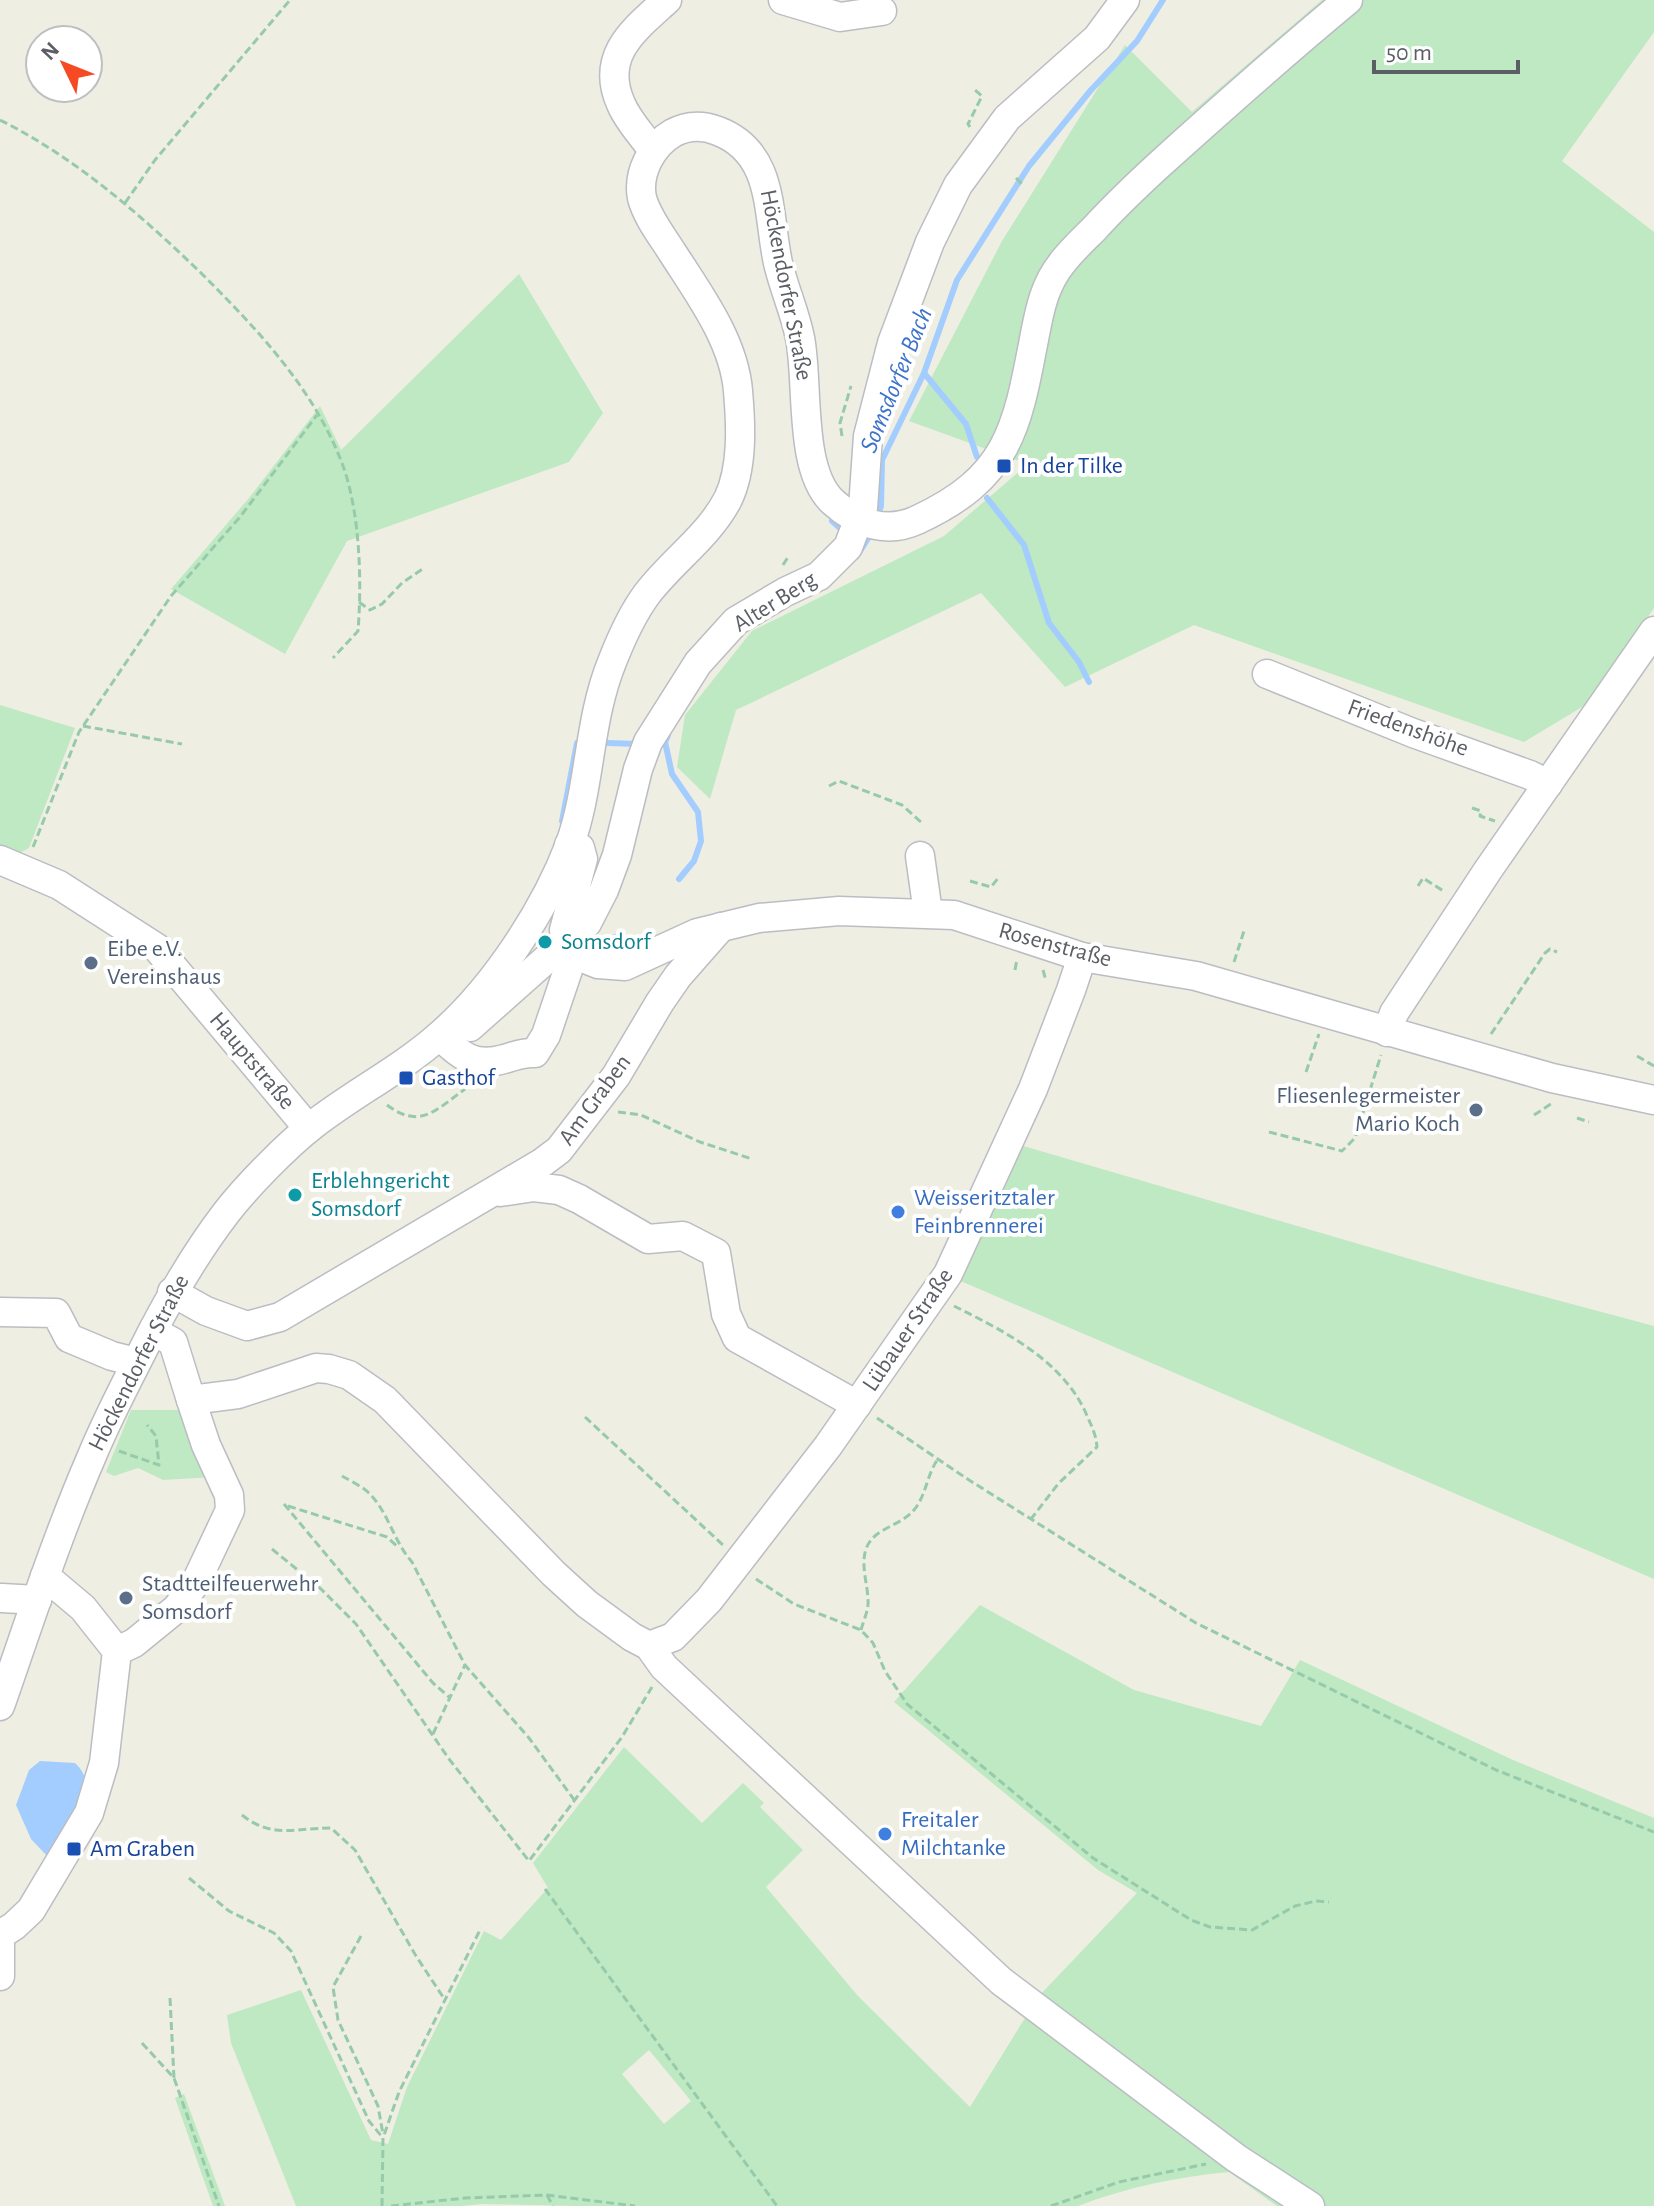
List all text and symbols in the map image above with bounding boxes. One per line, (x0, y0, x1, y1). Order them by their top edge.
north arrow (24, 24, 104, 104)
scale bar (1374, 24, 1518, 74)
text: N (37, 38, 63, 64)
text: 50 m (1386, 41, 1432, 65)
street label: Höckendorfer Straße (756, 187, 816, 383)
water label: Somsdorfer Bach (855, 304, 937, 456)
place label: In der Tilke (1020, 454, 1123, 478)
marker: In der Tilke (995, 457, 1013, 475)
street label: Alter Berg (729, 567, 821, 637)
street label: Friedenshöhe (1344, 695, 1472, 761)
street label: Rosenstraße (996, 918, 1114, 972)
place label: Somsdorf (561, 930, 652, 954)
marker: Somsdorf (536, 933, 554, 951)
place label: Eibe e.V. Vereinshaus (107, 937, 221, 989)
marker: Eibe e.V. Vereinshaus (82, 954, 100, 972)
street label: Hauptstraße (205, 1008, 299, 1114)
street label: Am Graben (554, 1050, 636, 1150)
place label: Gasthof (422, 1066, 497, 1090)
marker: Gasthof (397, 1069, 415, 1087)
place label: Fliesenlegermeister Mario Koch (1276, 1084, 1460, 1136)
marker: Fliesenlegermeister Mario Koch (1467, 1101, 1485, 1119)
place label: Erblehngericht Somsdorf (311, 1169, 450, 1221)
marker: Erblehngericht Somsdorf (286, 1186, 304, 1204)
place label: Weisseritztaler Feinbrennerei (914, 1186, 1055, 1238)
marker: Weisseritztaler Feinbrennerei (889, 1203, 907, 1221)
street label: Lübauer Straße (858, 1264, 958, 1396)
street label: Höckendorfer Straße (84, 1271, 194, 1455)
place label: Stadtteilfeuerwehr Somsdorf (142, 1572, 319, 1624)
marker: Stadtteilfeuerwehr Somsdorf (117, 1589, 135, 1607)
place label: Freitaler Milchtanke (901, 1808, 1006, 1860)
marker: Freitaler Milchtanke (876, 1825, 894, 1843)
place label: Am Graben (90, 1837, 195, 1861)
marker: Am Graben (65, 1840, 83, 1858)

